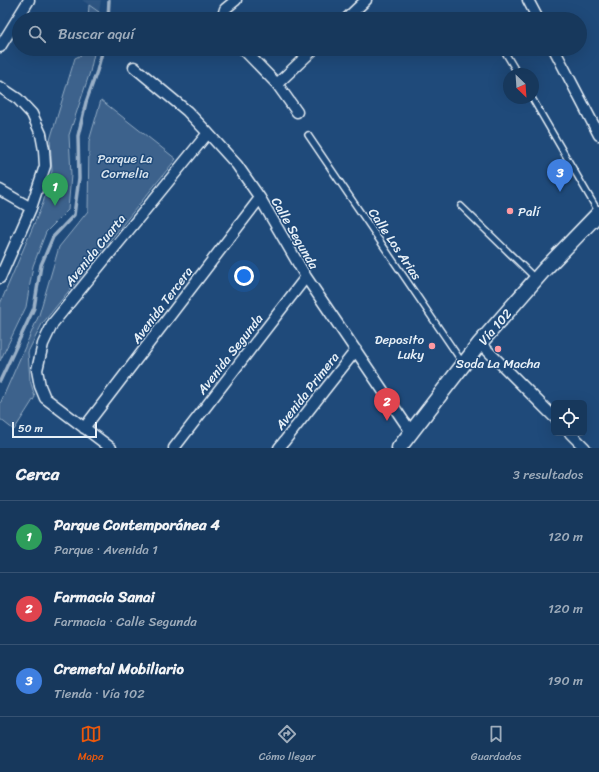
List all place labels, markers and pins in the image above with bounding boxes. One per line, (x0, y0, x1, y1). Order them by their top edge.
pin: 3 (547, 159, 573, 192)
pin: 1 (42, 173, 68, 206)
place label: Palí (518, 200, 541, 223)
marker: Palí (505, 206, 515, 216)
place label: Deposito Luky (375, 328, 424, 366)
marker: Deposito Luky (427, 341, 437, 351)
marker: Soda La Macha (493, 344, 503, 354)
place label: Soda La Macha (456, 352, 541, 375)
pin: 2 (374, 388, 400, 421)

